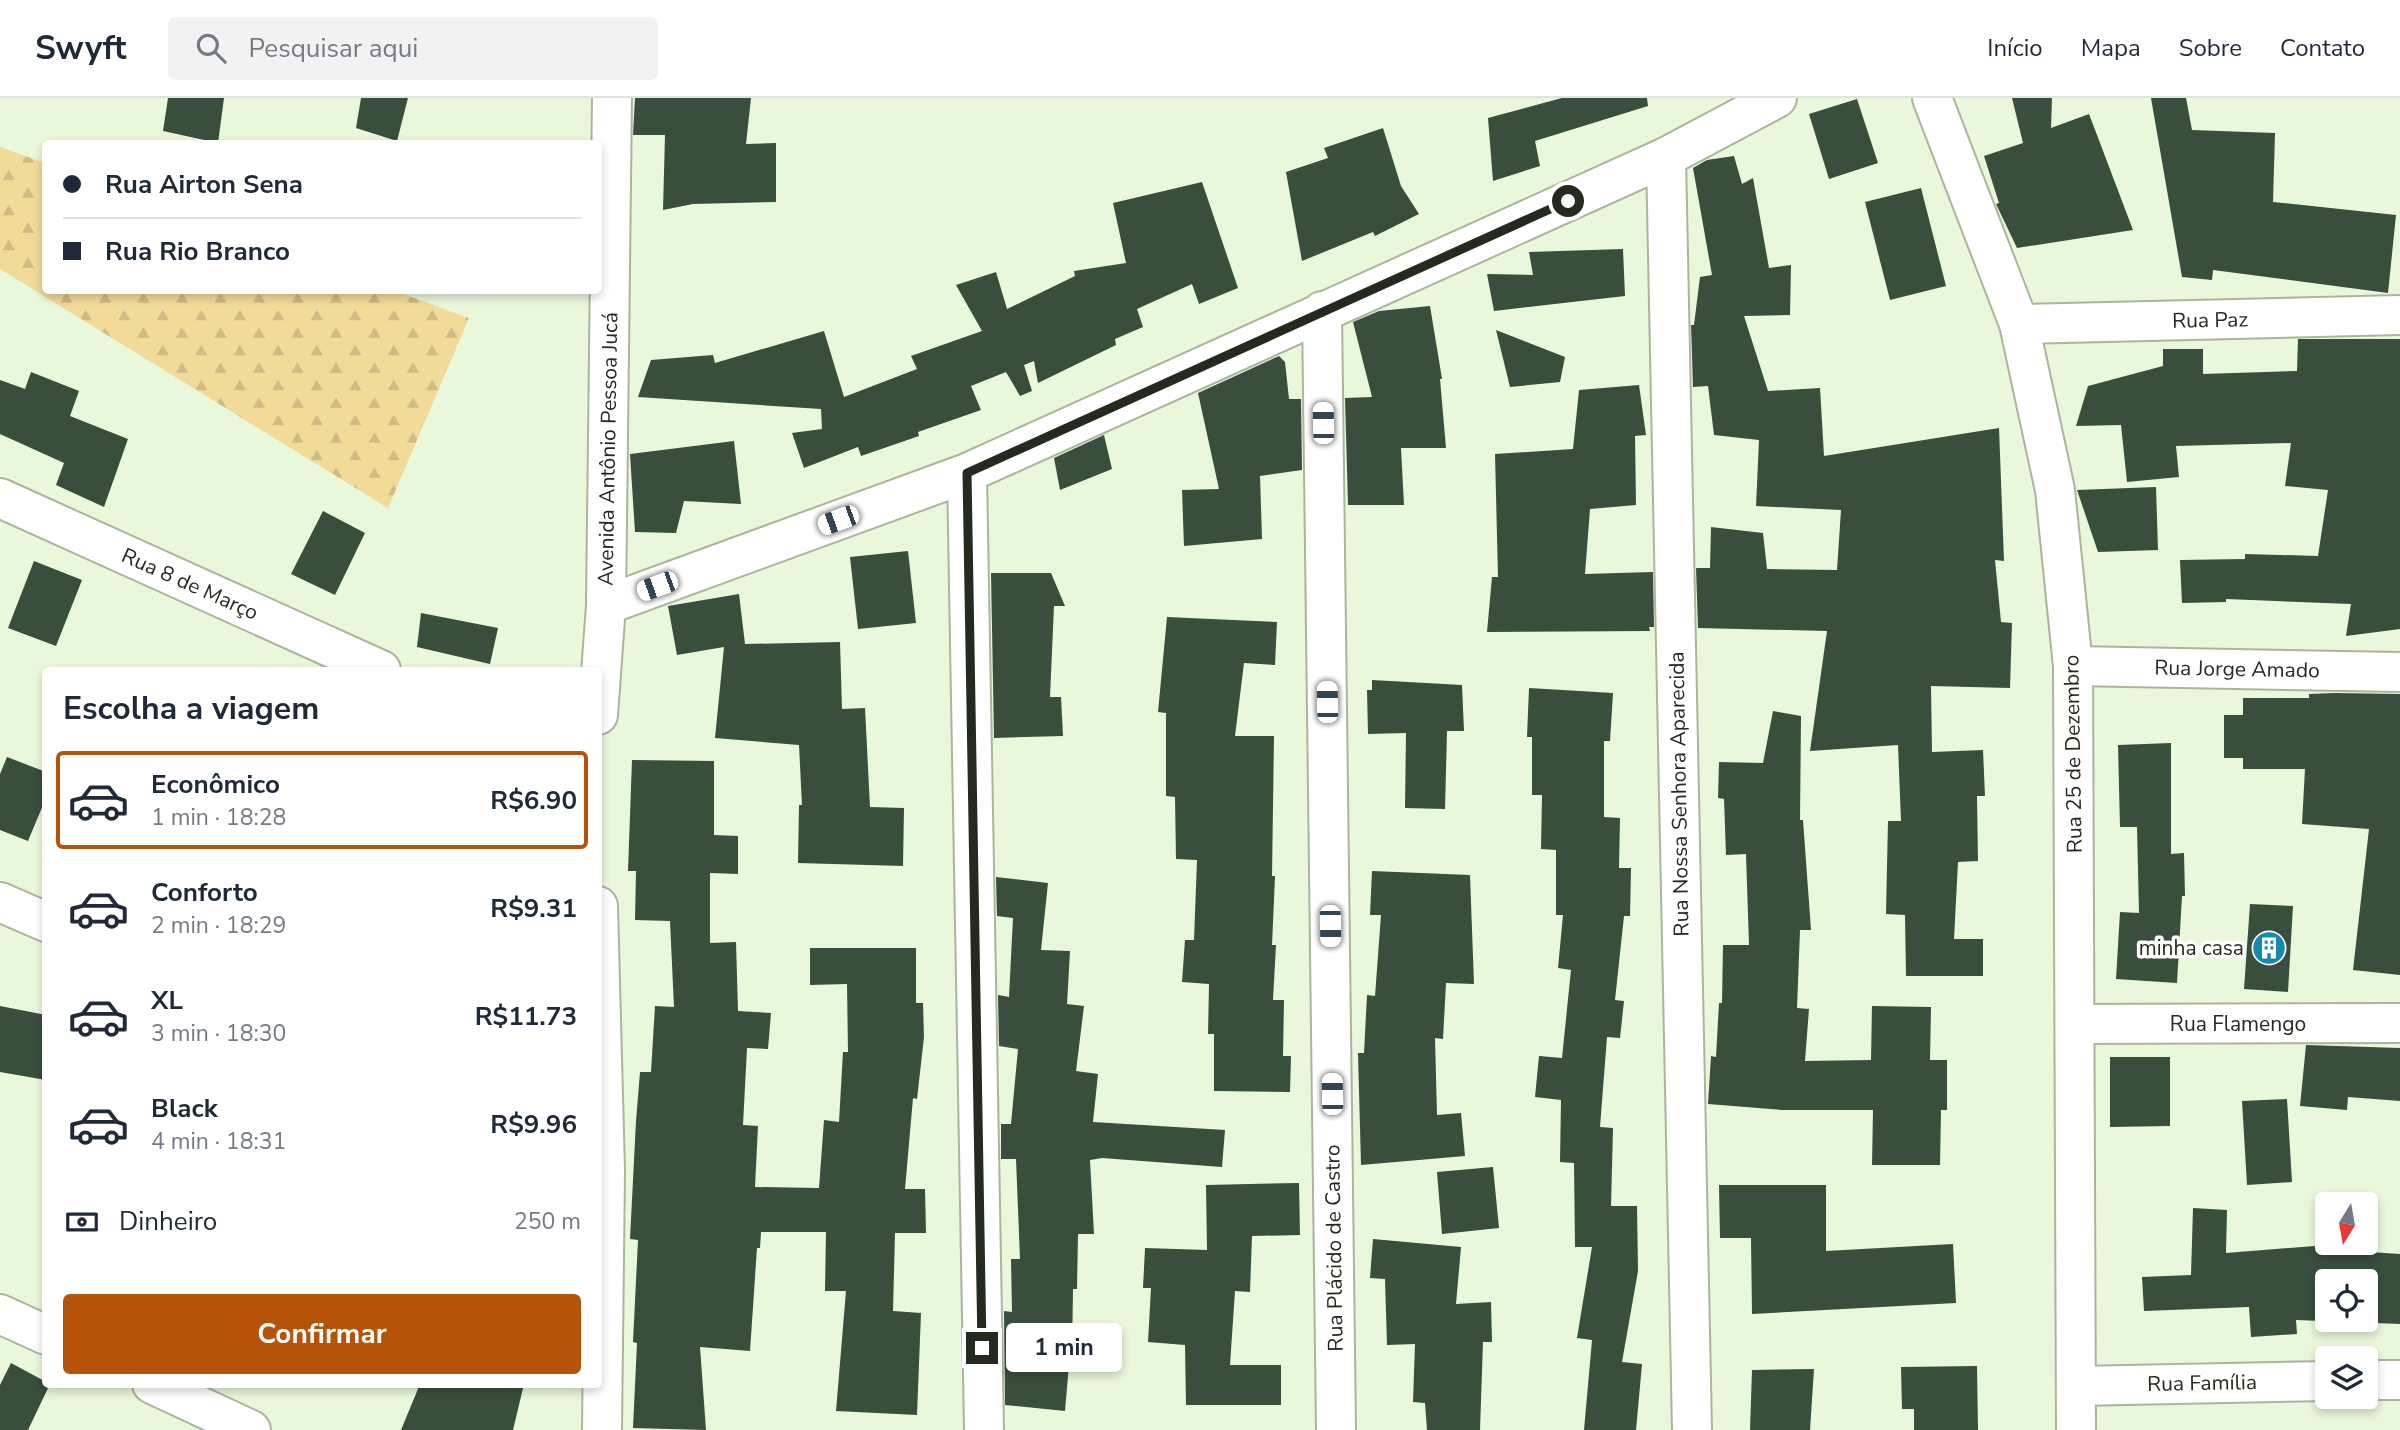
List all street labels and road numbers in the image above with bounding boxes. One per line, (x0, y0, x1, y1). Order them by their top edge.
street label: Rua Paz (2172, 305, 2249, 335)
street label: Avenida Antônio Pessoa Jucá (592, 312, 624, 586)
street label: Rua 8 de Março (117, 541, 263, 627)
street label: Rua Nossa Senhora Aparecida (1663, 651, 1695, 937)
street label: Rua Jorge Amado (2154, 654, 2320, 684)
street label: Rua 25 de Dezembro (2057, 655, 2089, 853)
street label: Rua Flamengo (2170, 1010, 2306, 1038)
street label: Rua Plácido de Castro (1318, 1144, 1350, 1352)
street label: Rua Família (2147, 1368, 2257, 1398)

